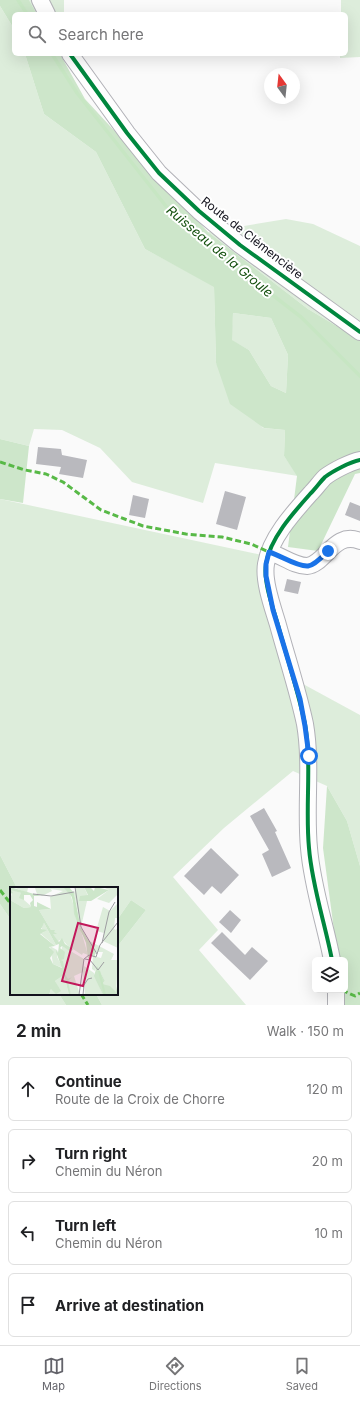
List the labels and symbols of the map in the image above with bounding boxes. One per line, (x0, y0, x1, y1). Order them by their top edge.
north arrow (264, 68, 300, 104)
street label: Route de Clémencière (198, 193, 306, 282)
water label: Ruisseau de la Groule (163, 202, 277, 300)
route end (319, 542, 337, 560)
route start (300, 747, 318, 765)
inset map (10, 887, 118, 995)

